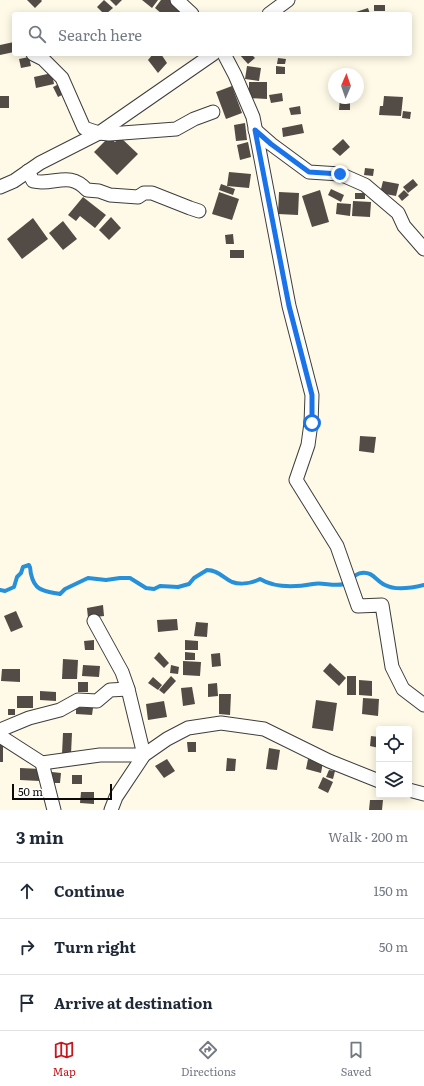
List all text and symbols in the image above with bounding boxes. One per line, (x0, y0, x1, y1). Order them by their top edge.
search box (12, 12, 412, 56)
icon: search (26, 23, 48, 45)
text: Search here (58, 23, 142, 46)
north arrow (328, 68, 364, 104)
route end (331, 165, 349, 183)
route start (303, 414, 321, 432)
map controls (376, 726, 412, 798)
button: locate (376, 726, 412, 762)
button: layers (376, 762, 412, 798)
scale bar (12, 782, 112, 801)
text: 50 m (18, 783, 43, 799)
text: 3 min (16, 824, 64, 849)
text: Walk · 200 m (328, 827, 408, 846)
text: Continue (54, 879, 124, 902)
icon: ahead (16, 880, 38, 902)
text: 150 m (373, 881, 408, 900)
text: Turn right (54, 935, 136, 958)
icon: right (16, 936, 38, 958)
text: 50 m (379, 937, 408, 956)
text: Arrive at destination (54, 991, 213, 1014)
icon: arrive (16, 992, 38, 1014)
tab: Map (52, 1039, 76, 1079)
tab: Directions (181, 1039, 236, 1079)
tab: Saved (341, 1039, 371, 1079)

